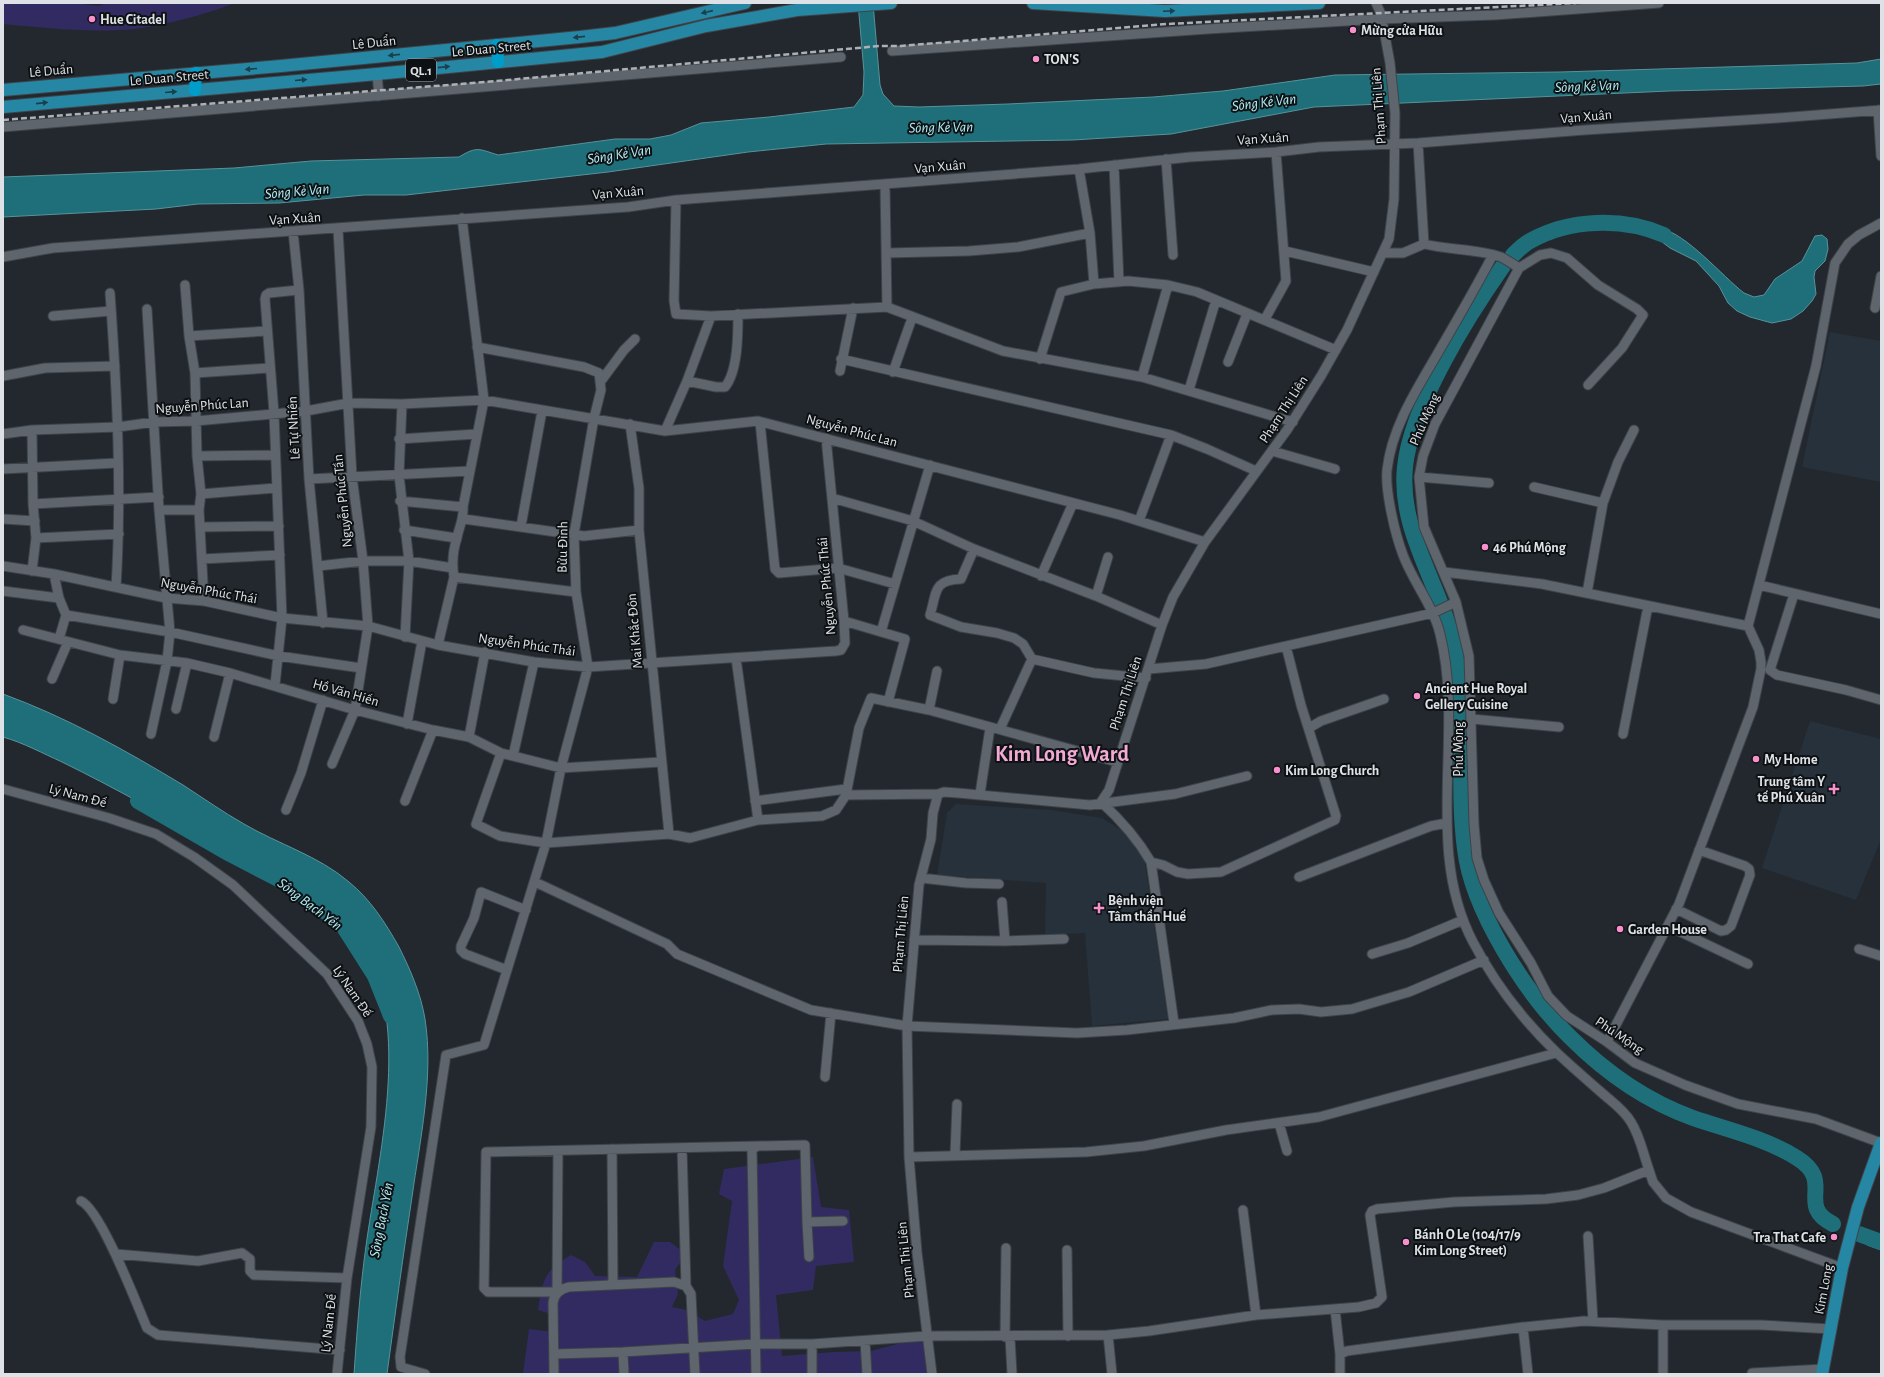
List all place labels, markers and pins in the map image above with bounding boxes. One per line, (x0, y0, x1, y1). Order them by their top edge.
place label: Hue Citadel (100, 13, 166, 27)
marker: Hue Citadel (87, 14, 97, 24)
place label: Mừng cửa Hữu (1361, 24, 1443, 38)
marker: Mừng cửa Hữu (1348, 25, 1358, 35)
place label: TON'S (1044, 53, 1079, 67)
marker: TON'S (1031, 54, 1041, 64)
place label: 46 Phú Mộng (1493, 541, 1567, 555)
marker: 46 Phú Mộng (1480, 542, 1490, 552)
place label: Ancient Hue Royal Gellery Cuisine (1425, 682, 1527, 712)
marker: Ancient Hue Royal Gellery Cuisine (1412, 691, 1422, 701)
place label: My Home (1764, 753, 1818, 767)
marker: My Home (1751, 754, 1761, 764)
place label: Kim Long Church (1285, 764, 1379, 778)
marker: Kim Long Church (1272, 765, 1282, 775)
place label: Trung tâm Y tế Phú Xuân (1757, 775, 1825, 805)
marker: Trung tâm Y tế Phú Xuân (1828, 783, 1840, 795)
place label: Bệnh viện Tâm thần Huế (1108, 894, 1186, 924)
marker: Bệnh viện Tâm thần Huế (1093, 902, 1105, 914)
place label: Garden House (1628, 923, 1707, 937)
marker: Garden House (1615, 924, 1625, 934)
place label: Bánh O Le (104/17/9 Kim Long Street) (1414, 1228, 1521, 1258)
place label: Tra That Cafe (1753, 1231, 1826, 1245)
marker: Tra That Cafe (1829, 1232, 1839, 1242)
marker: Bánh O Le (104/17/9 Kim Long Street) (1401, 1237, 1411, 1247)

